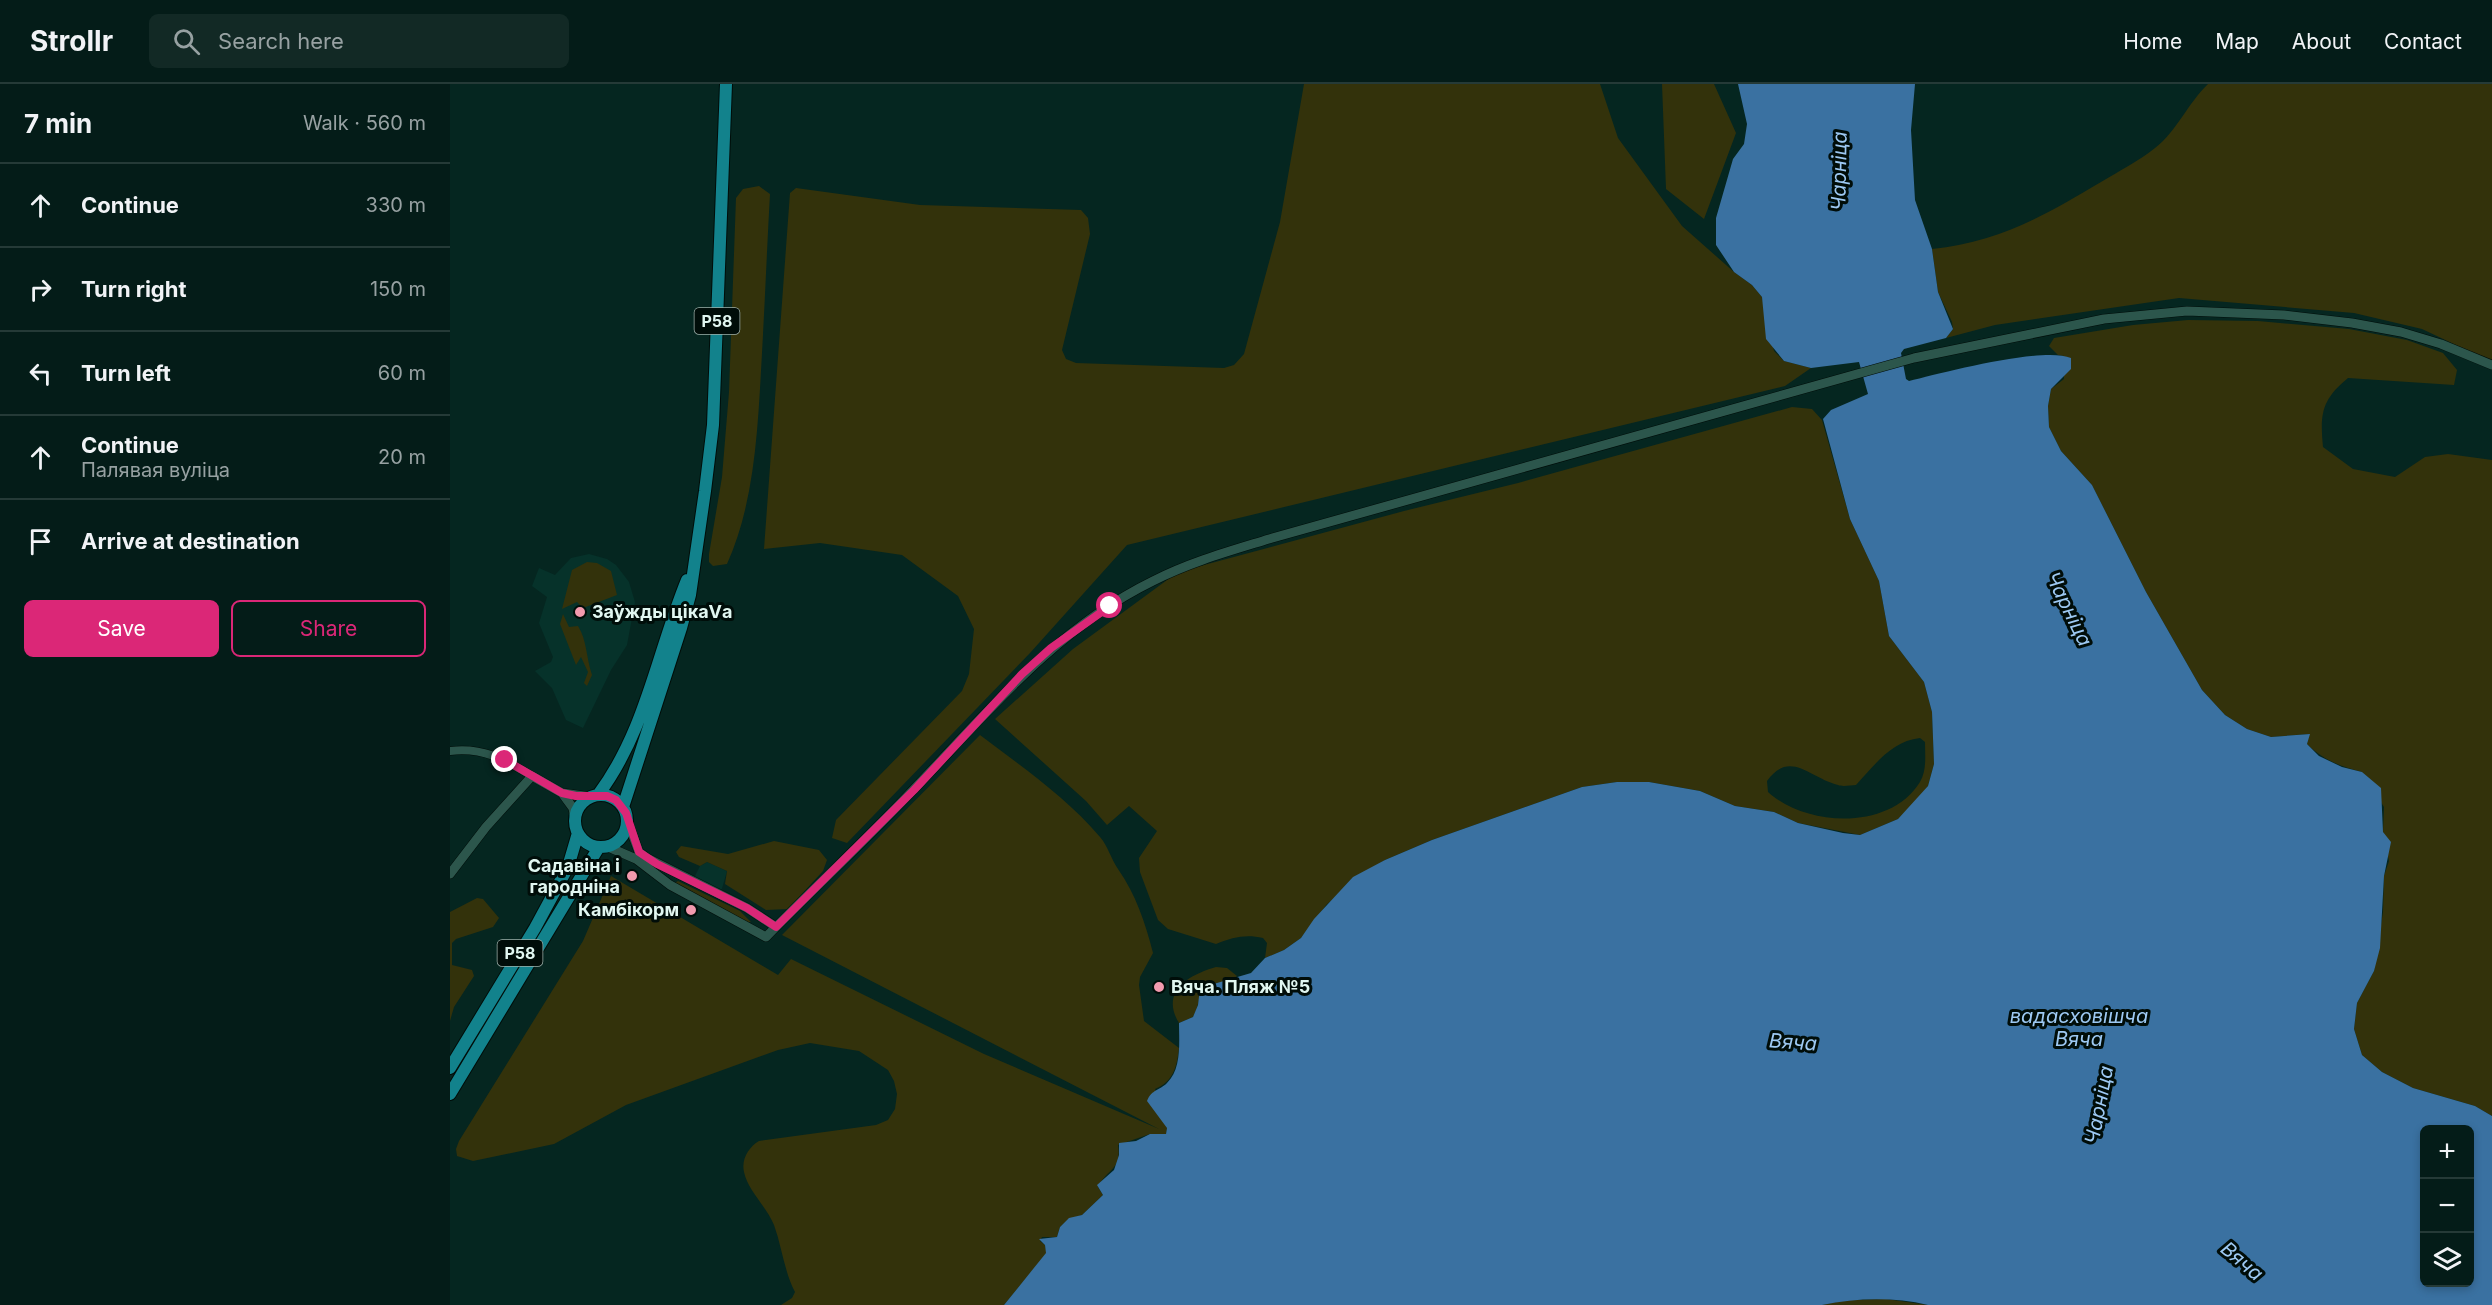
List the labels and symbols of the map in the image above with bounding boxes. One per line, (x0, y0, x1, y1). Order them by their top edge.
water label: Чарніца (1826, 131, 1852, 211)
road number: Р58 (694, 308, 740, 334)
water label: Чарніца (2041, 568, 2097, 650)
route start (1096, 592, 1122, 618)
place label: Заўжды цікаVа (592, 601, 732, 622)
marker: Заўжды цікаVа (573, 605, 587, 619)
route end (491, 746, 517, 772)
place label: Садавіна і гародніна (528, 855, 620, 897)
marker: Садавіна і гародніна (625, 869, 639, 883)
place label: Камбікорм (578, 899, 679, 920)
marker: Камбікорм (684, 903, 698, 917)
road number: Р58 (498, 940, 542, 966)
place label: Вяча. Пляж №5 (1171, 976, 1310, 997)
marker: Вяча. Пляж №5 (1152, 980, 1166, 994)
water label: вадасховішча Вяча (2010, 1004, 2148, 1051)
water label: Вяча (1768, 1028, 1818, 1056)
water label: Чарніца (2080, 1064, 2118, 1146)
water label: Вяча (2216, 1236, 2268, 1286)

